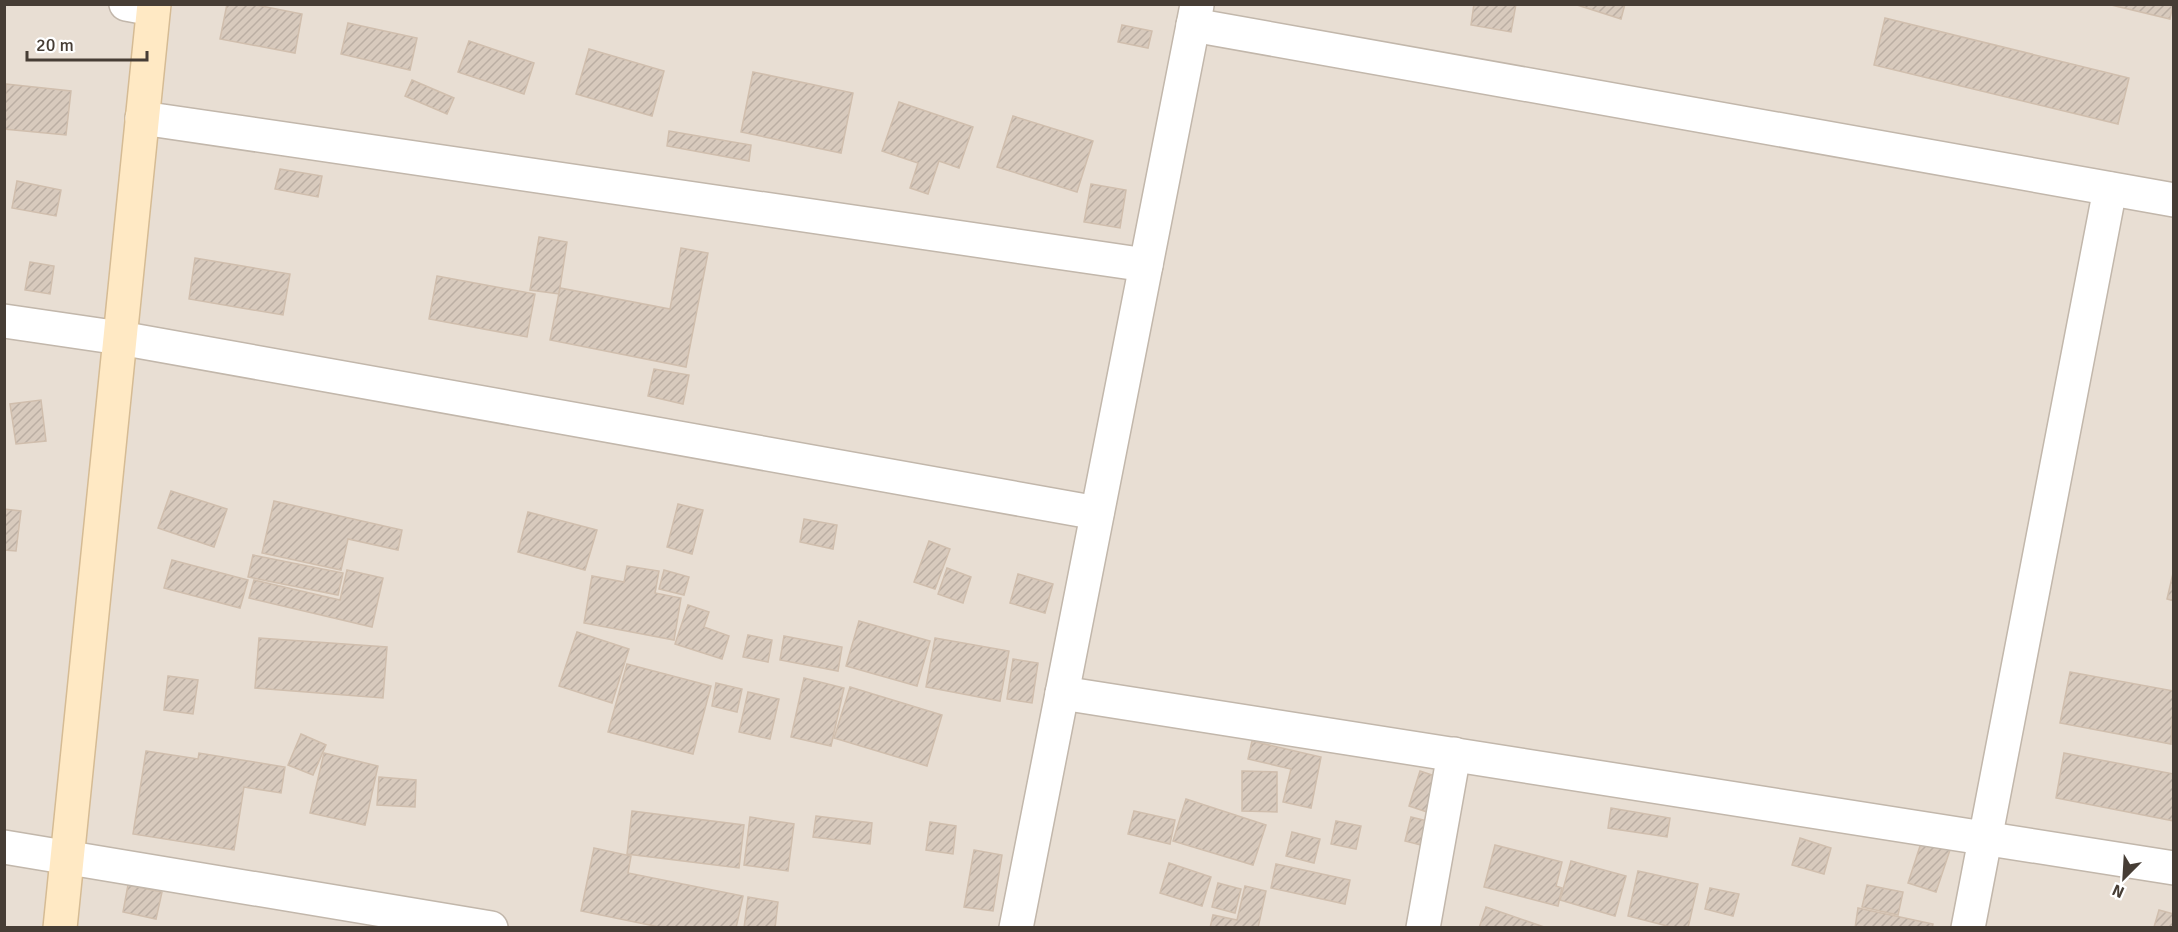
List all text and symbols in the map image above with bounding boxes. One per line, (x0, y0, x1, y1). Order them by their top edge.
scale bar (27, 24, 147, 62)
text: 20 m (36, 34, 74, 56)
north arrow (2094, 848, 2154, 908)
text: N (2109, 879, 2127, 902)

